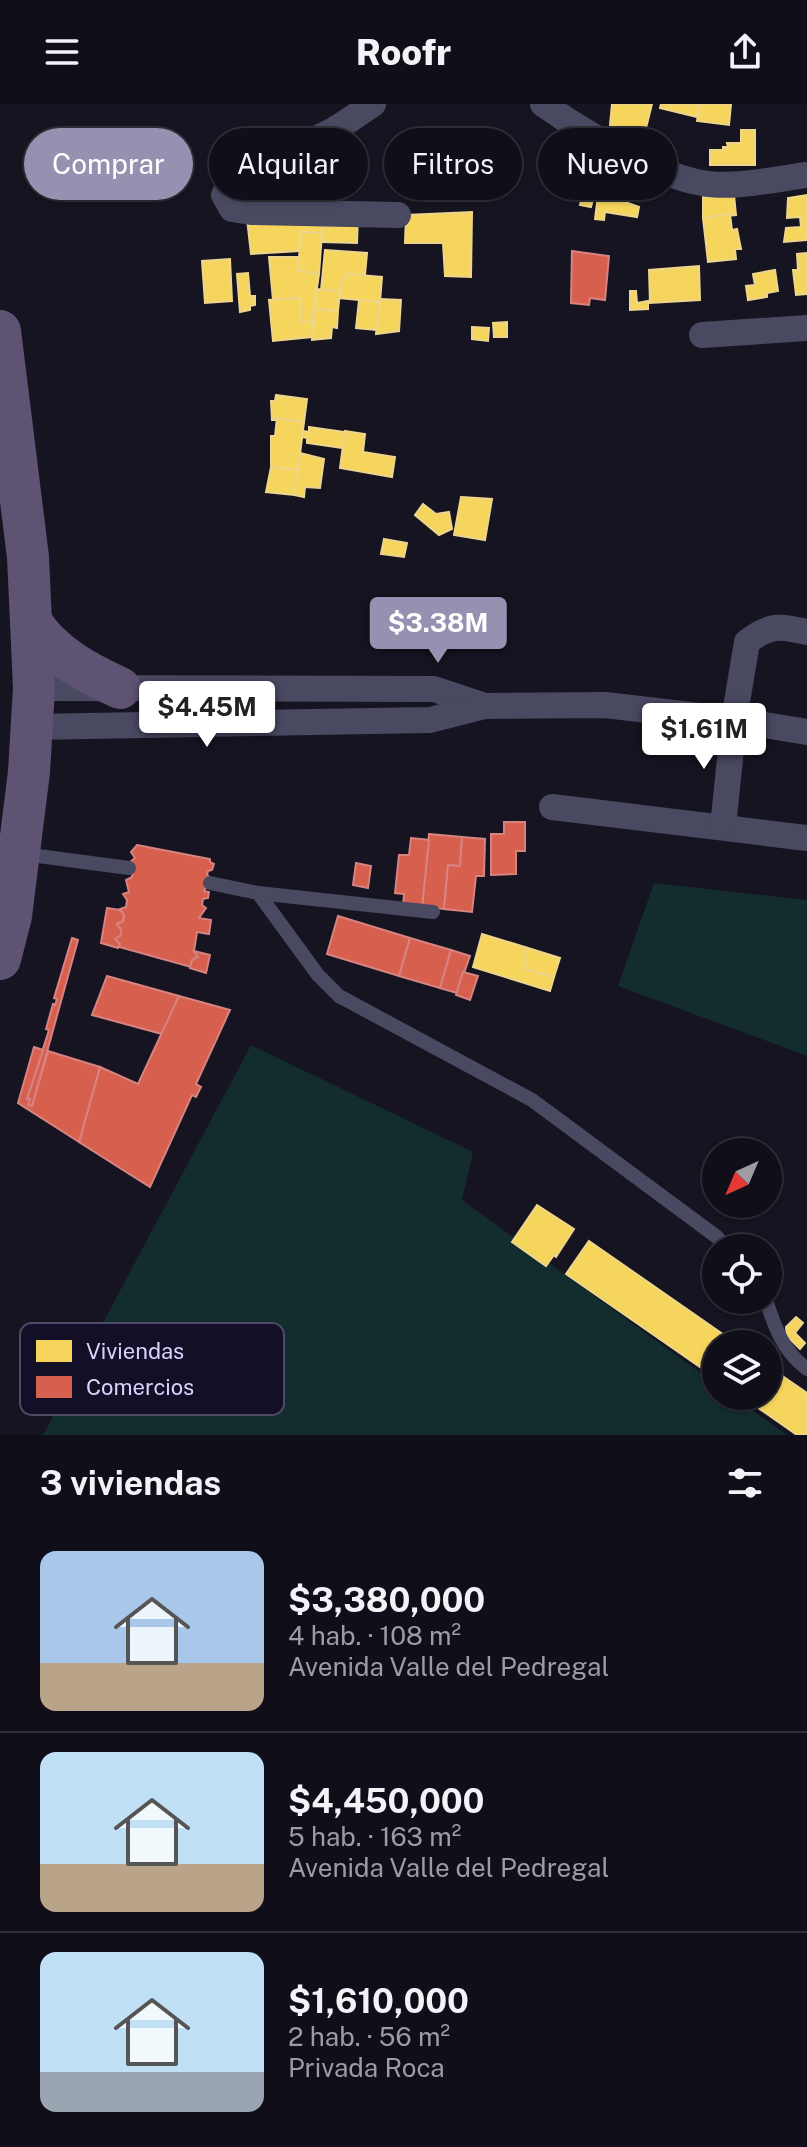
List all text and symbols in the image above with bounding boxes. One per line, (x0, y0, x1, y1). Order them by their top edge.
icon: menu (40, 30, 84, 74)
icon: share (723, 30, 767, 74)
text: Roofr (356, 31, 451, 73)
chip: Comprar (24, 128, 193, 200)
chip: Alquilar (209, 128, 368, 200)
chip: Filtros (384, 128, 522, 200)
chip: Nuevo (538, 128, 677, 200)
pin: $3.38M (373, 597, 503, 665)
text: $3.38M (388, 607, 488, 638)
pin: $4.45M (142, 681, 272, 749)
text: $4.45M (157, 691, 257, 722)
pin: $1.61M (639, 703, 769, 771)
text: $1.61M (660, 713, 748, 744)
north arrow (702, 1138, 782, 1218)
map controls (702, 1138, 782, 1410)
button: locate (702, 1234, 782, 1314)
legend (20, 1323, 284, 1415)
button: layers (702, 1330, 782, 1410)
text: Viviendas (86, 1338, 184, 1364)
text: Comercios (86, 1374, 194, 1400)
icon: filters (723, 1461, 767, 1505)
text: 3 viviendas (40, 1463, 221, 1503)
text: $3,380,000 (288, 1580, 485, 1620)
icon: home (104, 1583, 200, 1679)
text: 4 hab. · 108 m² (288, 1620, 461, 1651)
text: Avenida Valle del Pedregal (288, 1651, 609, 1682)
text: $4,450,000 (288, 1781, 484, 1821)
icon: home (104, 1784, 200, 1880)
text: 5 hab. · 163 m² (288, 1821, 461, 1852)
text: Avenida Valle del Pedregal (288, 1852, 609, 1883)
text: $1,610,000 (288, 1981, 469, 2021)
icon: home (104, 1984, 200, 2080)
text: 2 hab. · 56 m² (288, 2021, 450, 2052)
text: Privada Roca (288, 2052, 445, 2083)

